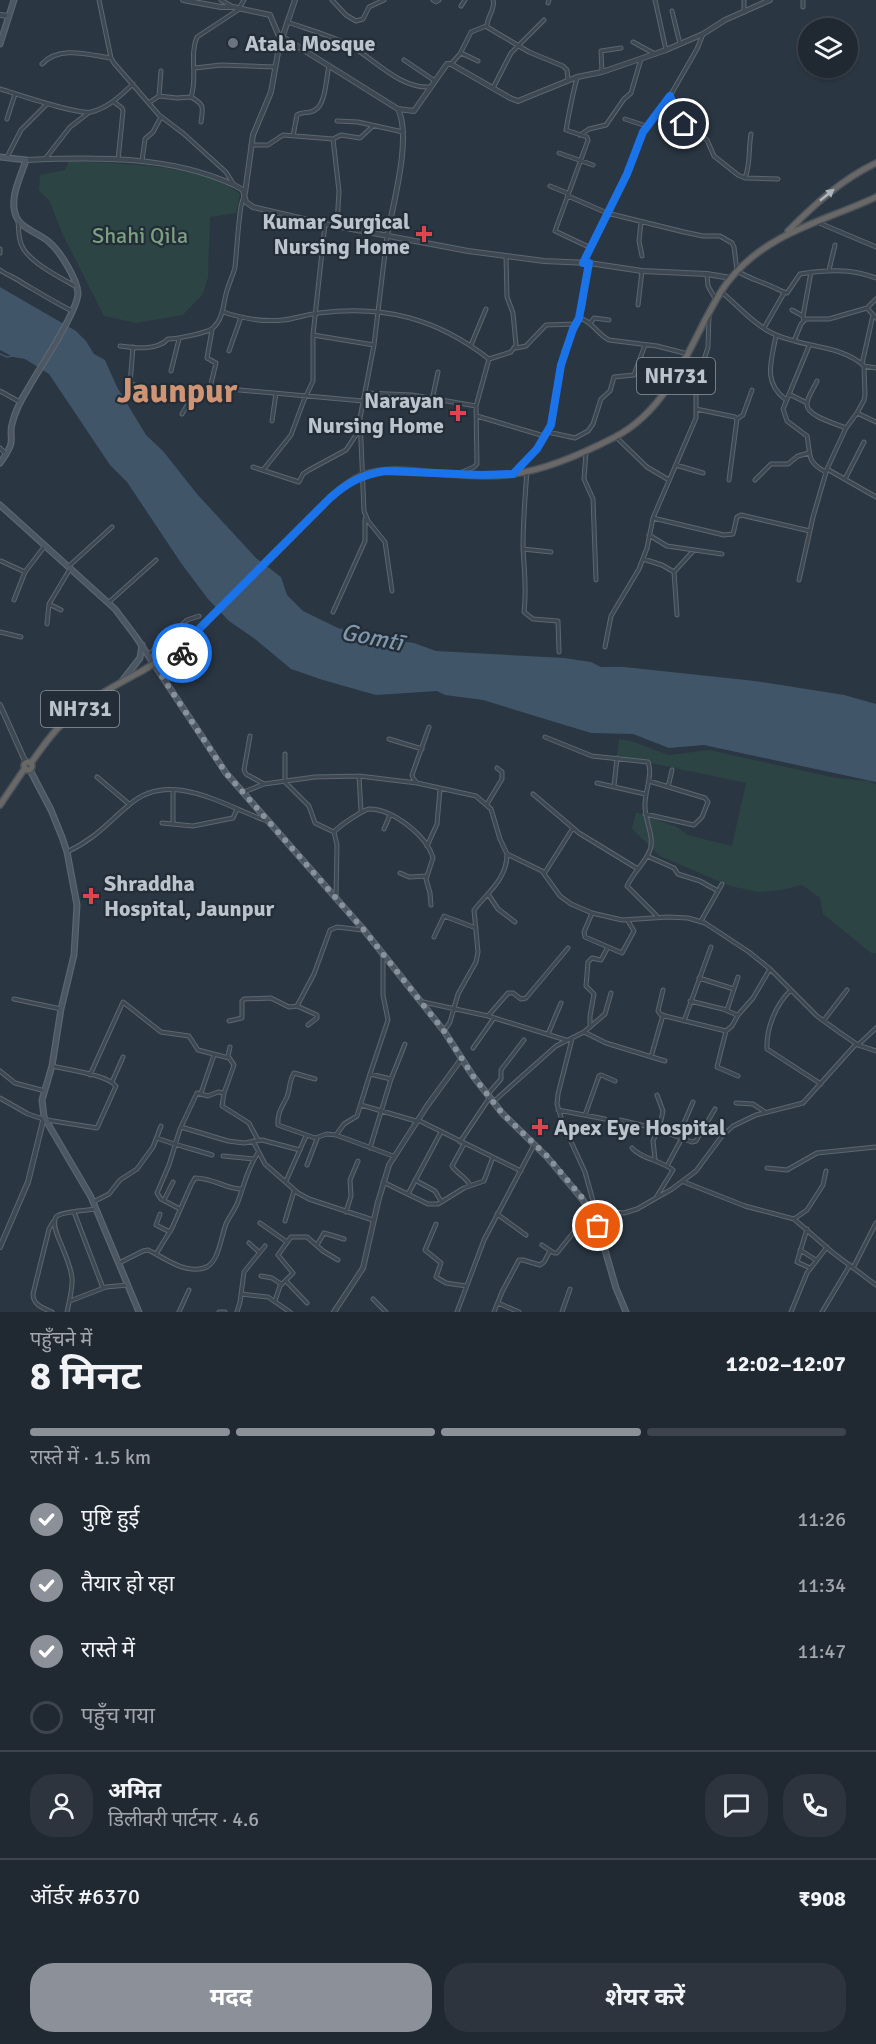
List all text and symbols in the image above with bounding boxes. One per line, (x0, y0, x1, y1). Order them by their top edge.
map controls (798, 18, 858, 78)
button: layers (798, 18, 858, 78)
place label: Atala Mosque (245, 30, 376, 57)
marker: Atala Mosque (226, 36, 240, 50)
pin (658, 98, 709, 149)
icon: home (667, 107, 700, 140)
one-way arrow (819, 189, 834, 202)
place label: Kumar Surgical Nursing Home (262, 208, 410, 260)
park label: Shahi Qila (92, 222, 188, 249)
marker: Kumar Surgical Nursing Home (415, 225, 433, 243)
road number: NH731 (637, 358, 715, 394)
district label: Jaunpur (117, 370, 238, 412)
place label: Narayan Nursing Home (308, 387, 444, 439)
marker: Narayan Nursing Home (449, 404, 467, 422)
water label: Gomtī (339, 616, 410, 659)
courier (152, 623, 212, 683)
icon: bike (166, 637, 199, 670)
road number: NH731 (41, 691, 119, 727)
place label: Shraddha Hospital, Jaunpur (104, 870, 275, 922)
marker: Shraddha Hospital, Jaunpur (82, 887, 100, 905)
place label: Apex Eye Hospital (554, 1114, 726, 1141)
marker: Apex Eye Hospital (531, 1118, 549, 1136)
pin (572, 1200, 623, 1251)
icon: bag (581, 1209, 614, 1242)
text: पहुँचने में (30, 1327, 92, 1352)
text: 12:02–12:07 (726, 1350, 846, 1377)
text: 8 मिनट (30, 1352, 142, 1400)
text: रास्ते में · 1.5 km (30, 1445, 151, 1470)
icon: check (30, 1503, 63, 1536)
text: पुष्टि हुई (81, 1504, 139, 1531)
text: 11:26 (797, 1507, 846, 1532)
icon: check (30, 1569, 63, 1602)
text: तैयार हो रहा (81, 1570, 174, 1597)
text: 11:34 (797, 1573, 846, 1598)
icon: check (30, 1635, 63, 1668)
text: रास्ते में (81, 1636, 135, 1663)
text: 11:47 (797, 1639, 846, 1664)
text: पहुँच गया (81, 1702, 155, 1729)
button: person (30, 1774, 93, 1837)
button: chat (705, 1774, 768, 1837)
button: phone (783, 1774, 846, 1837)
text: अमित (108, 1777, 161, 1804)
text: डिलीवरी पार्टनर · 4.6 (108, 1807, 259, 1832)
text: ऑर्डर #6370 (30, 1883, 140, 1910)
text: ₹908 (798, 1885, 846, 1912)
button: मदद (30, 1963, 432, 2032)
button: शेयर करें (444, 1963, 846, 2032)

